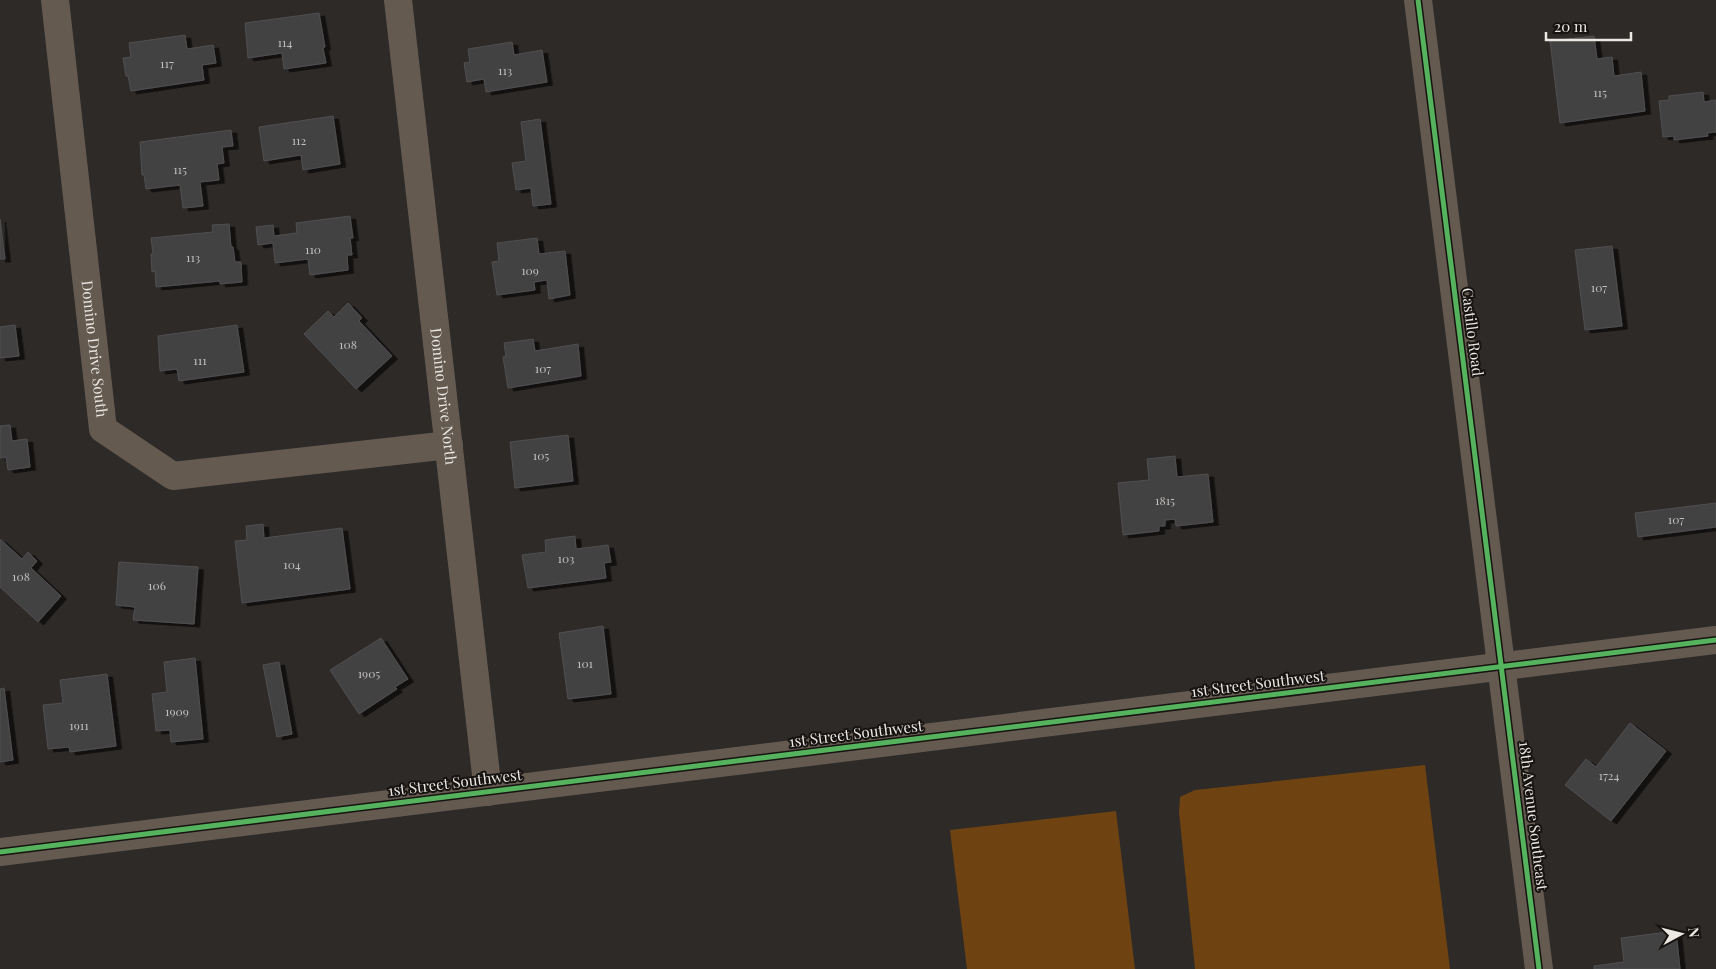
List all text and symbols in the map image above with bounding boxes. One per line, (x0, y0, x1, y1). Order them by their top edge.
scale bar (1546, 10, 1631, 42)
text: 20 m (1554, 16, 1588, 36)
house number: 114 (278, 34, 292, 50)
house number: 117 (160, 55, 174, 71)
house number: 113 (498, 62, 512, 78)
house number: 115 (1593, 84, 1607, 100)
house number: 112 (292, 132, 307, 148)
house number: 115 (173, 161, 187, 177)
house number: 110 (305, 241, 321, 257)
house number: 113 (186, 249, 200, 265)
house number: 109 (521, 262, 539, 278)
street label: Domino Drive South (77, 279, 113, 418)
house number: 107 (1591, 279, 1607, 295)
street label: Castillo Road (1458, 287, 1488, 377)
street label: Domino Drive North (426, 327, 462, 466)
house number: 108 (339, 336, 357, 352)
house number: 111 (193, 352, 207, 368)
house number: 107 (535, 360, 551, 376)
house number: 105 (533, 447, 549, 463)
house number: 1815 (1155, 492, 1175, 508)
house number: 107 (1668, 511, 1684, 527)
house number: 103 (557, 550, 575, 566)
house number: 104 (283, 556, 301, 572)
house number: 108 (12, 568, 30, 584)
house number: 106 (148, 577, 166, 593)
house number: 101 (577, 655, 594, 671)
house number: 1905 (358, 665, 380, 681)
street label: 1st Street Southwest (1190, 665, 1327, 701)
house number: 1909 (165, 703, 189, 719)
street label: 1st Street Southwest (788, 715, 925, 751)
house number: 1911 (69, 717, 89, 733)
street label: 18th Avenue Southeast (1515, 740, 1553, 892)
street label: 1st Street Southwest (387, 764, 524, 800)
house number: 1724 (1599, 767, 1620, 783)
north arrow (1656, 909, 1706, 959)
text: N (1684, 926, 1704, 939)

